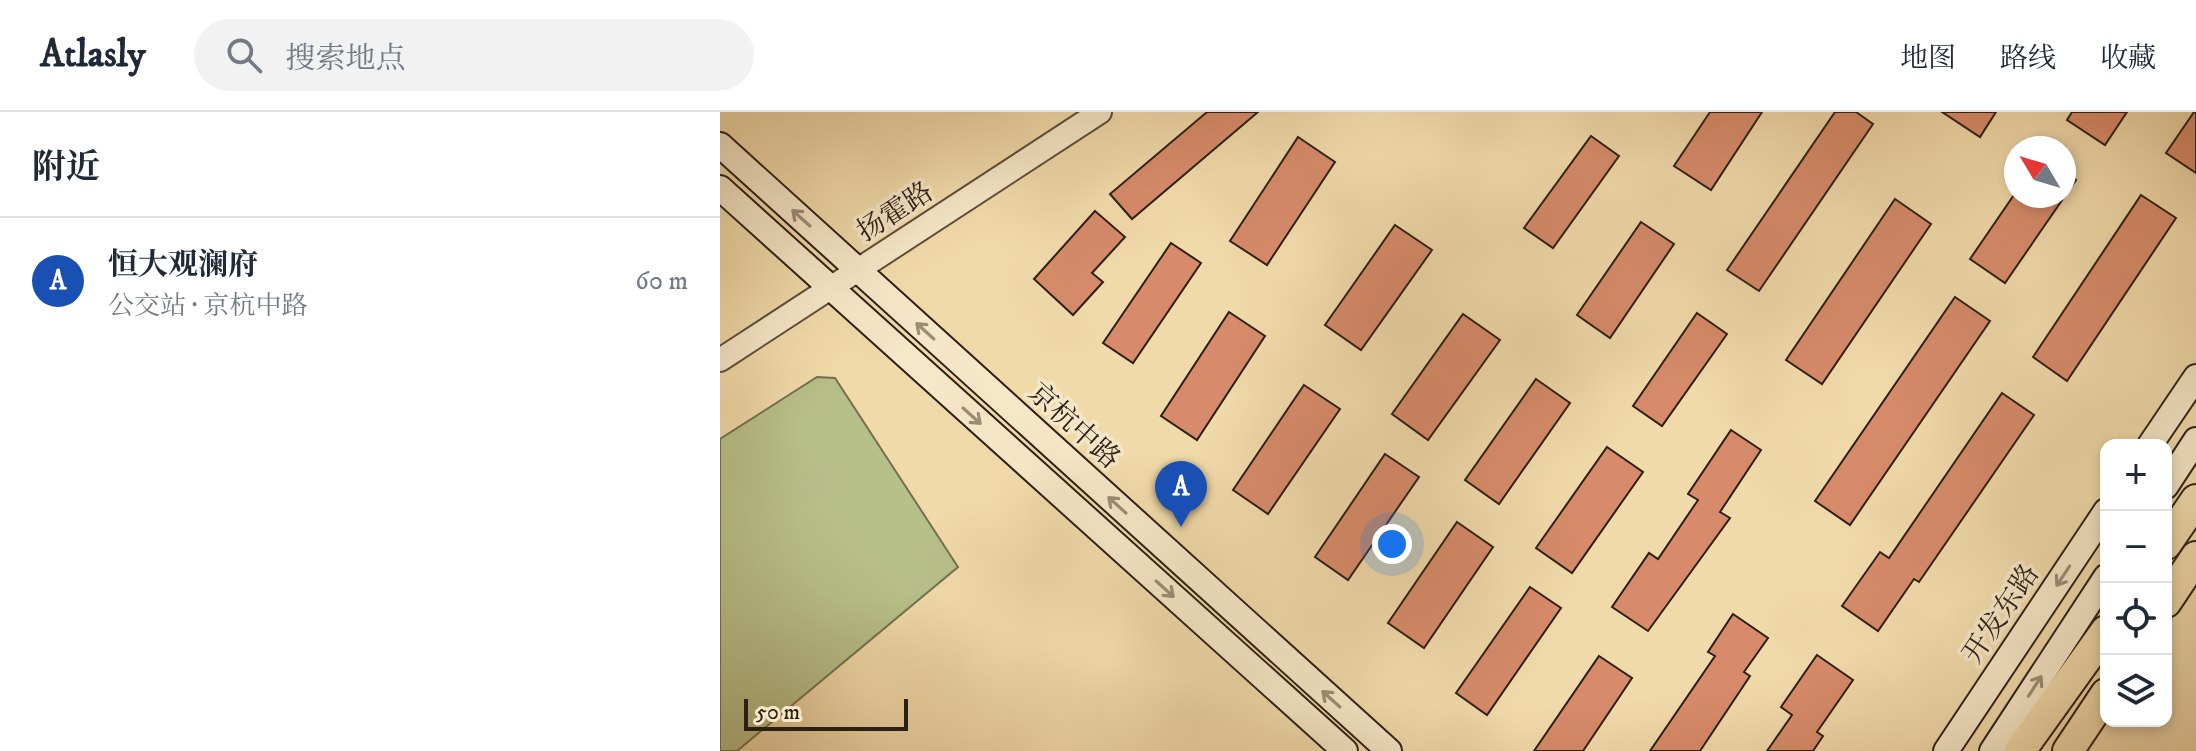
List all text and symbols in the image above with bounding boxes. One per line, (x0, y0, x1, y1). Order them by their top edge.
search box (194, 19, 754, 91)
text: Atlasly (40, 31, 146, 79)
icon: search (222, 33, 266, 77)
text: 搜索地点 (286, 41, 406, 78)
text: 地图 (1900, 41, 1956, 76)
text: 路线 (2000, 41, 2056, 76)
text: 收藏 (2100, 41, 2156, 76)
north arrow (2004, 136, 2076, 208)
text: 附近 (32, 147, 100, 189)
street label: 扬霍路 (850, 174, 940, 250)
one-way arrow (791, 209, 811, 228)
text: 恒大观澜府 (108, 247, 258, 284)
text: A (50, 265, 66, 298)
text: 60 m (635, 265, 688, 298)
text: 公交站 · 京杭中路 (108, 290, 307, 323)
one-way arrow (915, 322, 935, 340)
street label: 京杭中路 (1021, 376, 1127, 476)
one-way arrow (962, 406, 982, 424)
map controls (2100, 439, 2172, 727)
button: + (2100, 439, 2172, 511)
pin: A (1155, 461, 1207, 527)
one-way arrow (1108, 497, 1128, 515)
button: − (2100, 511, 2172, 583)
your location (1372, 524, 1412, 564)
street label: 开发东路 (1955, 558, 2047, 670)
one-way arrow (2054, 564, 2070, 587)
one-way arrow (1155, 580, 1175, 598)
button: locate (2100, 583, 2172, 655)
button: layers (2100, 655, 2172, 727)
one-way arrow (2027, 675, 2043, 698)
one-way arrow (1321, 690, 1341, 708)
scale bar (744, 695, 908, 731)
text: 50 m (756, 699, 800, 726)

